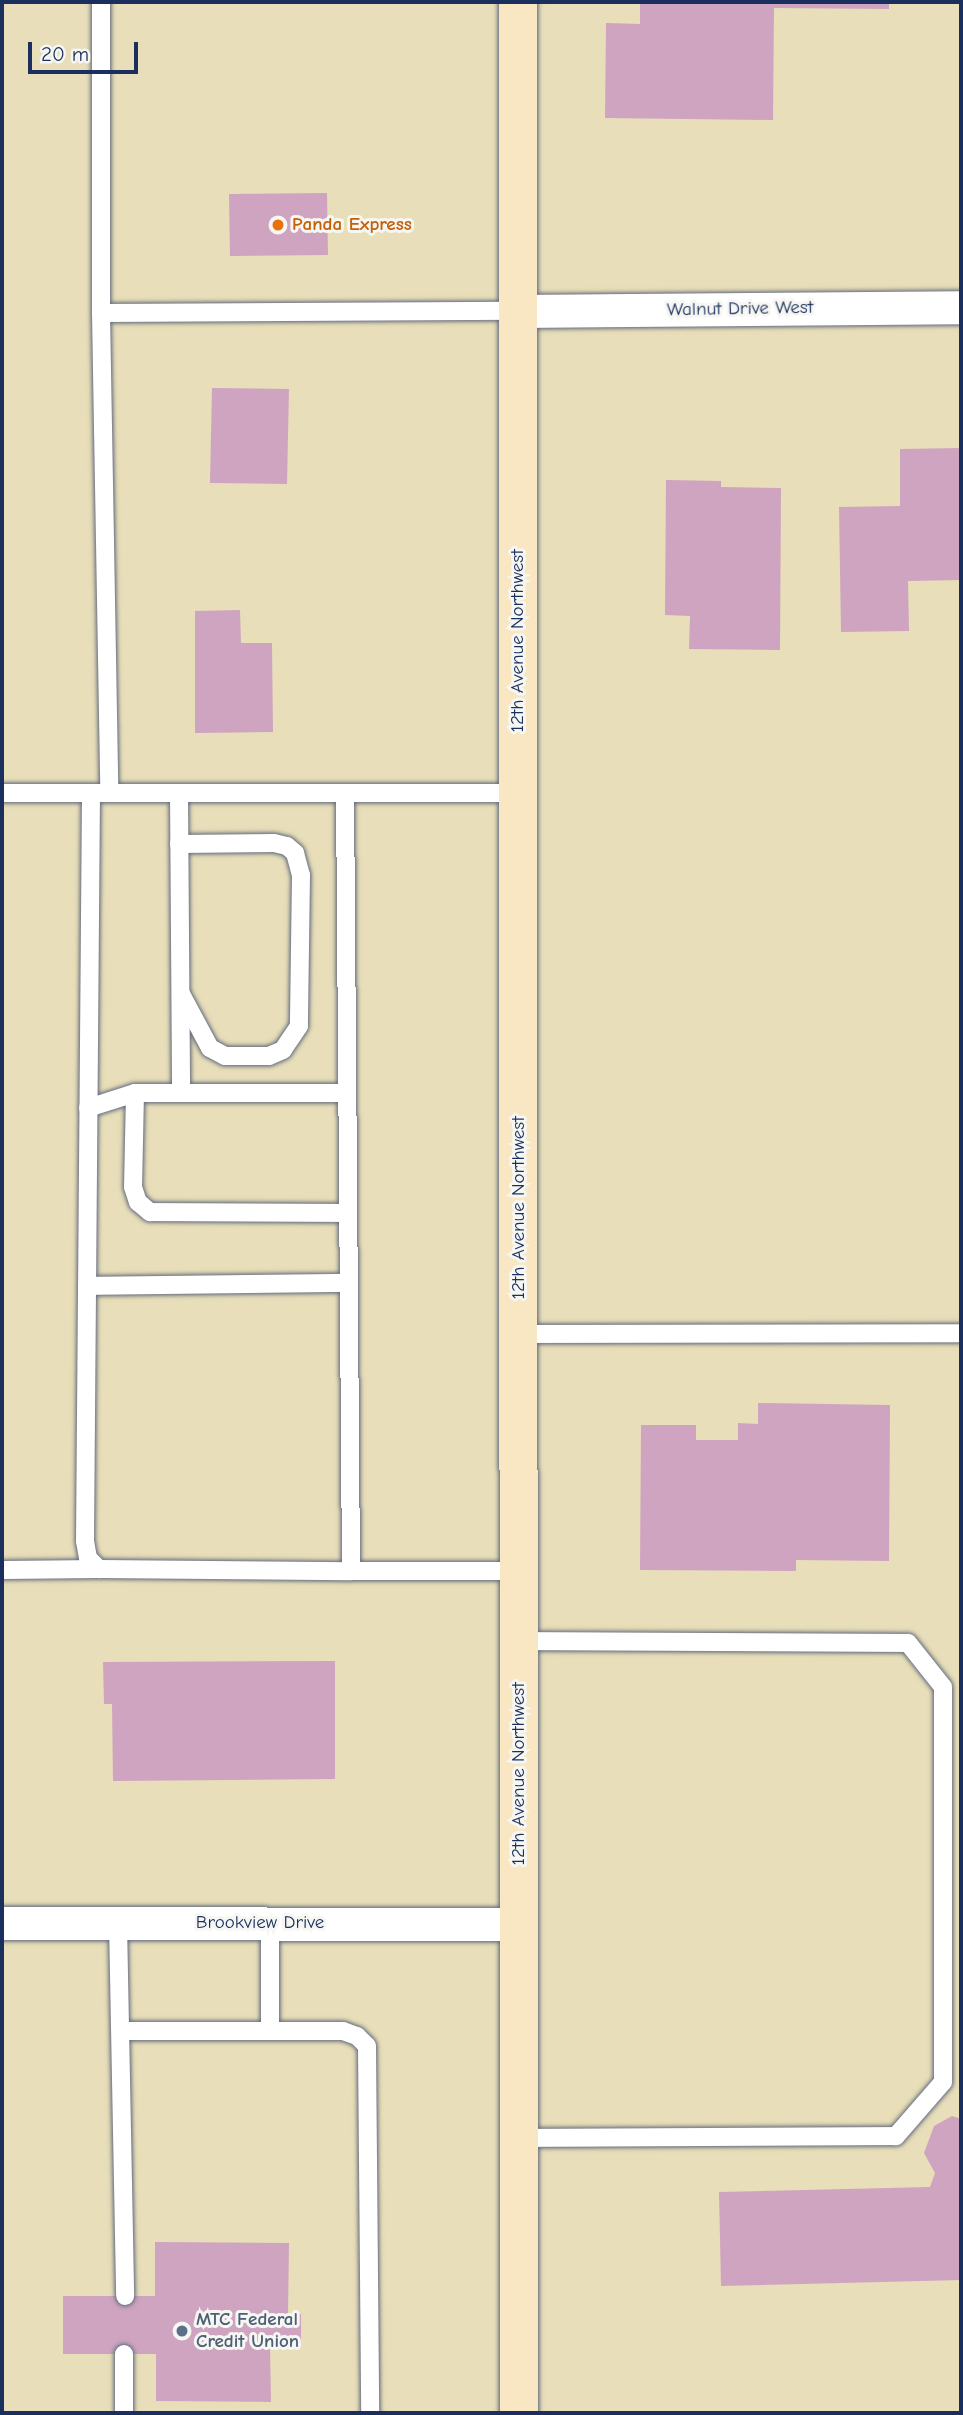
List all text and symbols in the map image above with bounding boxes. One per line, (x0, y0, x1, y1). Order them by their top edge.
scale bar (32, 28, 142, 72)
text: 20 m (41, 42, 89, 66)
place label: Panda Express (292, 214, 412, 236)
marker: Panda Express (270, 217, 286, 233)
street label: Walnut Drive West (667, 296, 813, 322)
street label: 12th Avenue Northwest (507, 549, 529, 733)
street label: 12th Avenue Northwest (508, 1116, 530, 1300)
street label: 12th Avenue Northwest (508, 1682, 530, 1866)
street label: Brookview Drive (196, 1912, 324, 1934)
place label: MTC Federal Credit Union (196, 2309, 299, 2353)
marker: MTC Federal Credit Union (174, 2323, 190, 2339)

